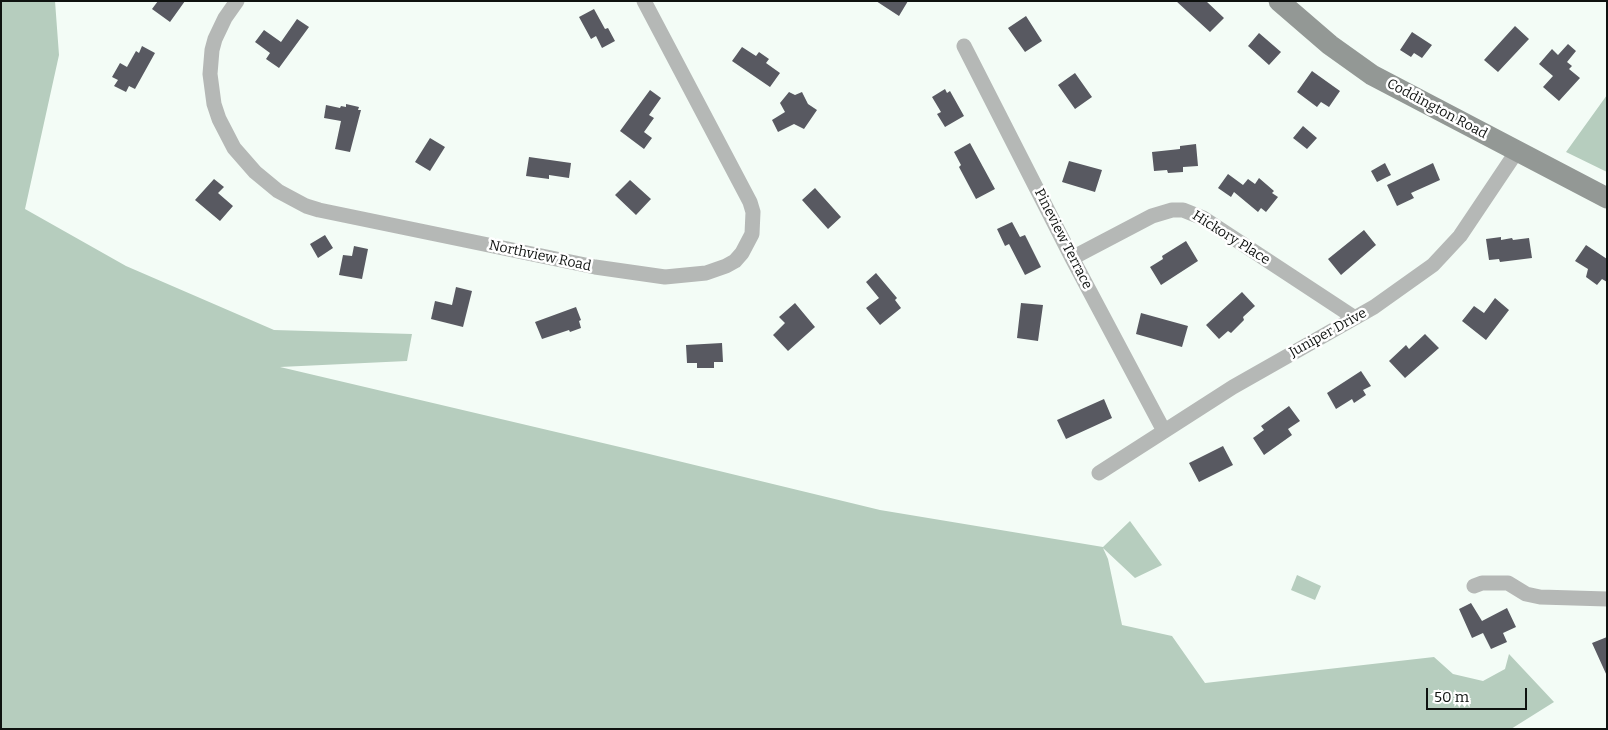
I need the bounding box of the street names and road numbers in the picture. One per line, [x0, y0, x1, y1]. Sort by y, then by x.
street label: Coddington Road [1384, 75, 1490, 143]
street label: Pineview Terrace [1030, 186, 1096, 292]
street label: Hickory Place [1189, 207, 1273, 269]
street label: Northview Road [487, 237, 593, 275]
street label: Juniper Drive [1286, 305, 1370, 361]

